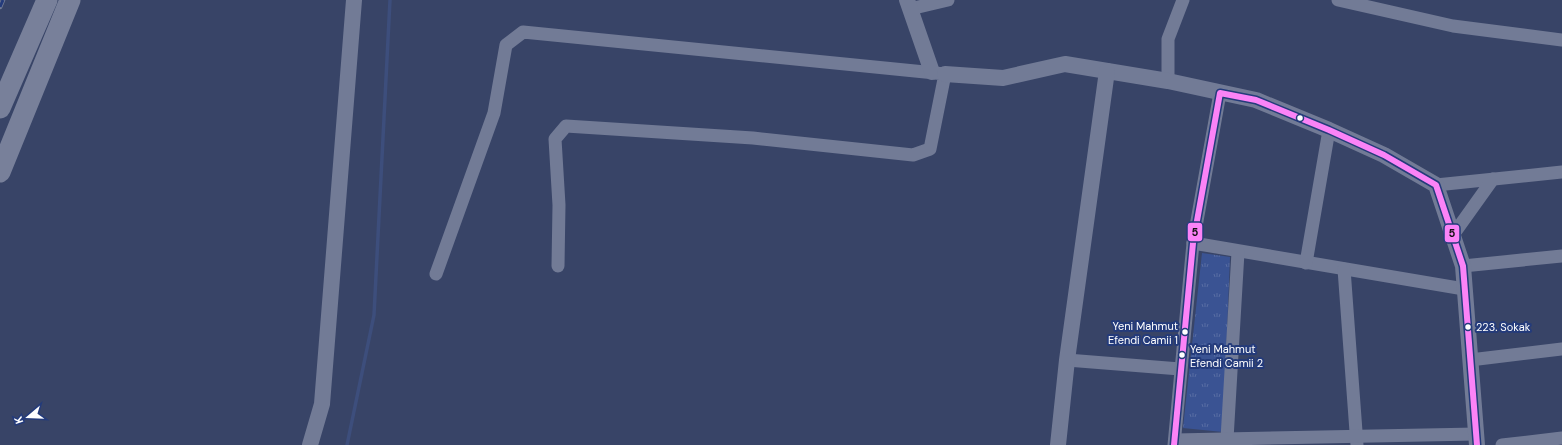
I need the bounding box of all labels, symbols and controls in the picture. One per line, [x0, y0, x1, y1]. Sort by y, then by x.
unlabelled marker [1295, 113, 1305, 123]
line badge: 5 [1187, 222, 1203, 242]
line badge: 5 [1444, 224, 1460, 243]
text: 5 [1192, 225, 1199, 239]
text: 5 [1449, 226, 1456, 240]
place label: Yeni Mahmut Efendi Camii 1 [1108, 319, 1178, 347]
place label: 223. Sokak [1476, 320, 1531, 334]
marker: 223. Sokak [1463, 322, 1473, 332]
marker: Yeni Mahmut Efendi Camii 1 [1180, 327, 1190, 337]
place label: Yeni Mahmut Efendi Camii 2 [1190, 342, 1263, 370]
marker: Yeni Mahmut Efendi Camii 2 [1177, 350, 1187, 360]
north arrow [8, 397, 48, 437]
text: K [11, 415, 26, 426]

